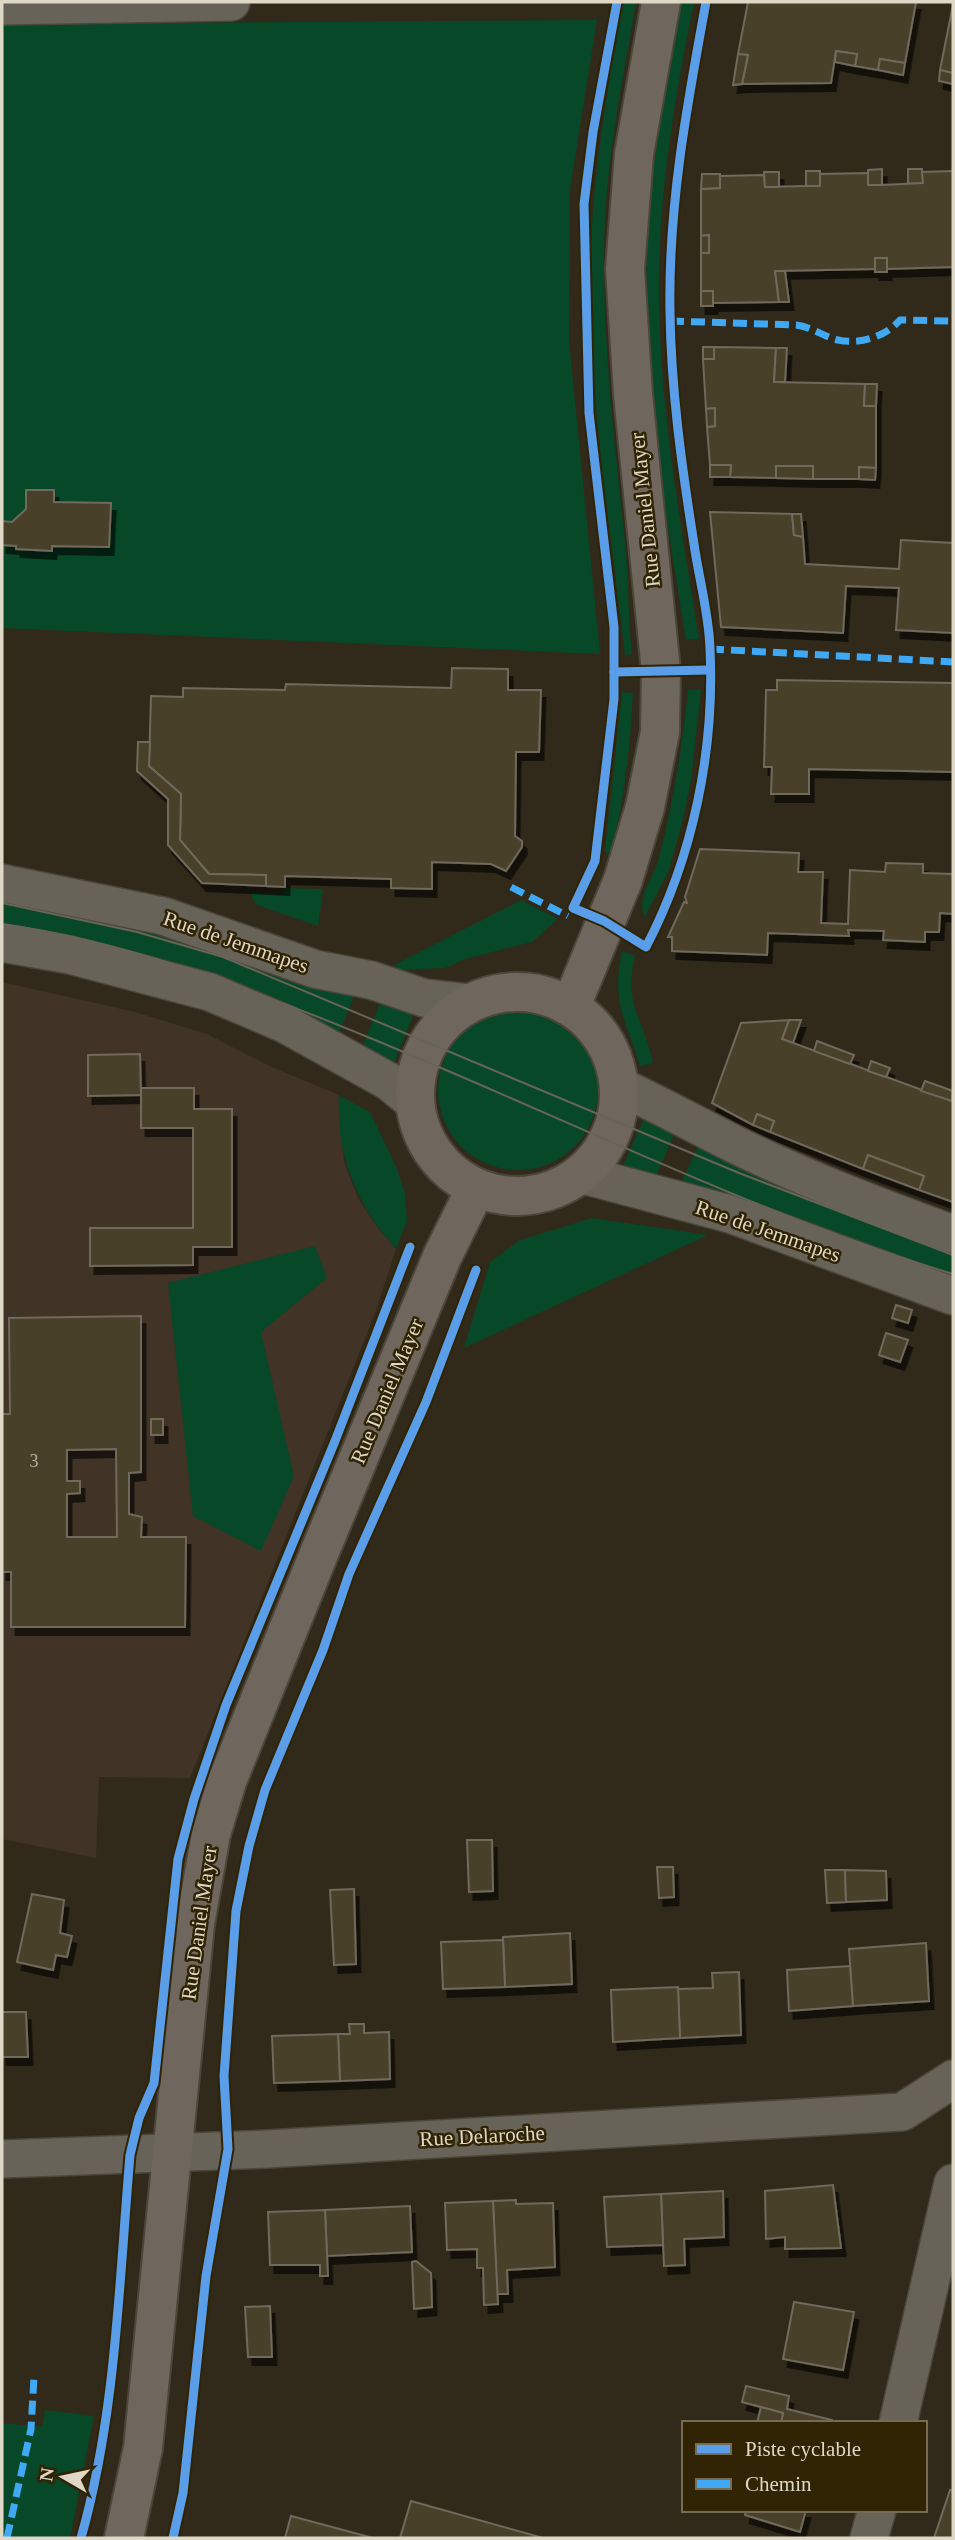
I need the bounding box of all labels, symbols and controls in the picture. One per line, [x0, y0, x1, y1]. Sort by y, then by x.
street label: Rue Daniel Mayer [625, 432, 665, 588]
street label: Rue de Jemmapes [160, 906, 312, 978]
street label: Rue de Jemmapes [692, 1195, 844, 1267]
street label: Rue Daniel Mayer [346, 1315, 428, 1467]
house number: 3 [30, 1451, 39, 1471]
street label: Rue Daniel Mayer [176, 1845, 222, 2001]
street label: Rue Delaroche [419, 2121, 545, 2151]
legend [682, 2421, 927, 2512]
text: Piste cyclable [745, 2437, 861, 2461]
north arrow [28, 2442, 98, 2512]
text: N [35, 2466, 58, 2483]
text: Chemin [745, 2472, 812, 2496]

